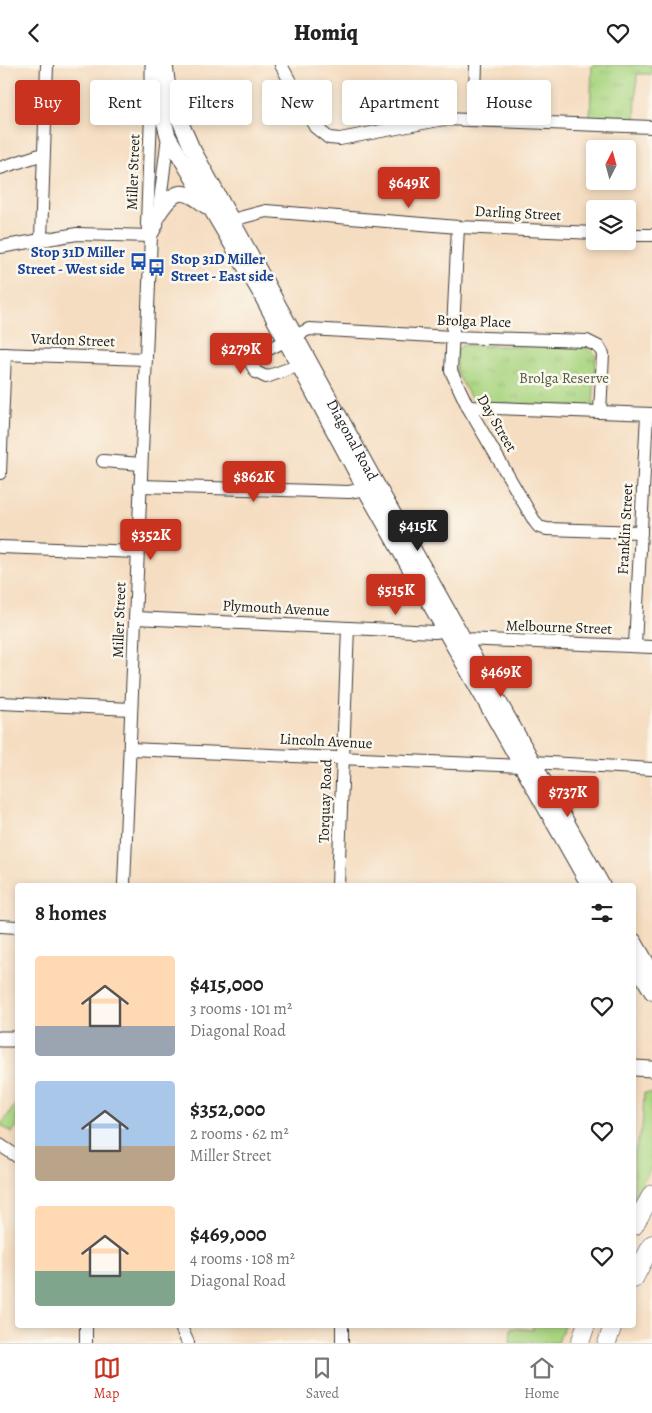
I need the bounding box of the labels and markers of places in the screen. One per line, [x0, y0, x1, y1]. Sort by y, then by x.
pin: $649K [374, 167, 444, 209]
place label: Stop 31D Miller Street - West side [18, 242, 125, 279]
place label: Stop 31D Miller Street - East side [171, 249, 274, 286]
bus stop icon: Stop 31D Miller Street - West side [129, 251, 149, 271]
bus stop icon: Stop 31D Miller Street - East side [147, 258, 167, 278]
pin: $279K [206, 333, 276, 375]
pin: $862K [219, 461, 289, 503]
pin: $415K [383, 509, 453, 552]
pin: $352K [116, 519, 186, 561]
pin: $515K [361, 573, 431, 616]
pin: $469K [466, 655, 536, 698]
pin: $737K [533, 775, 603, 818]

